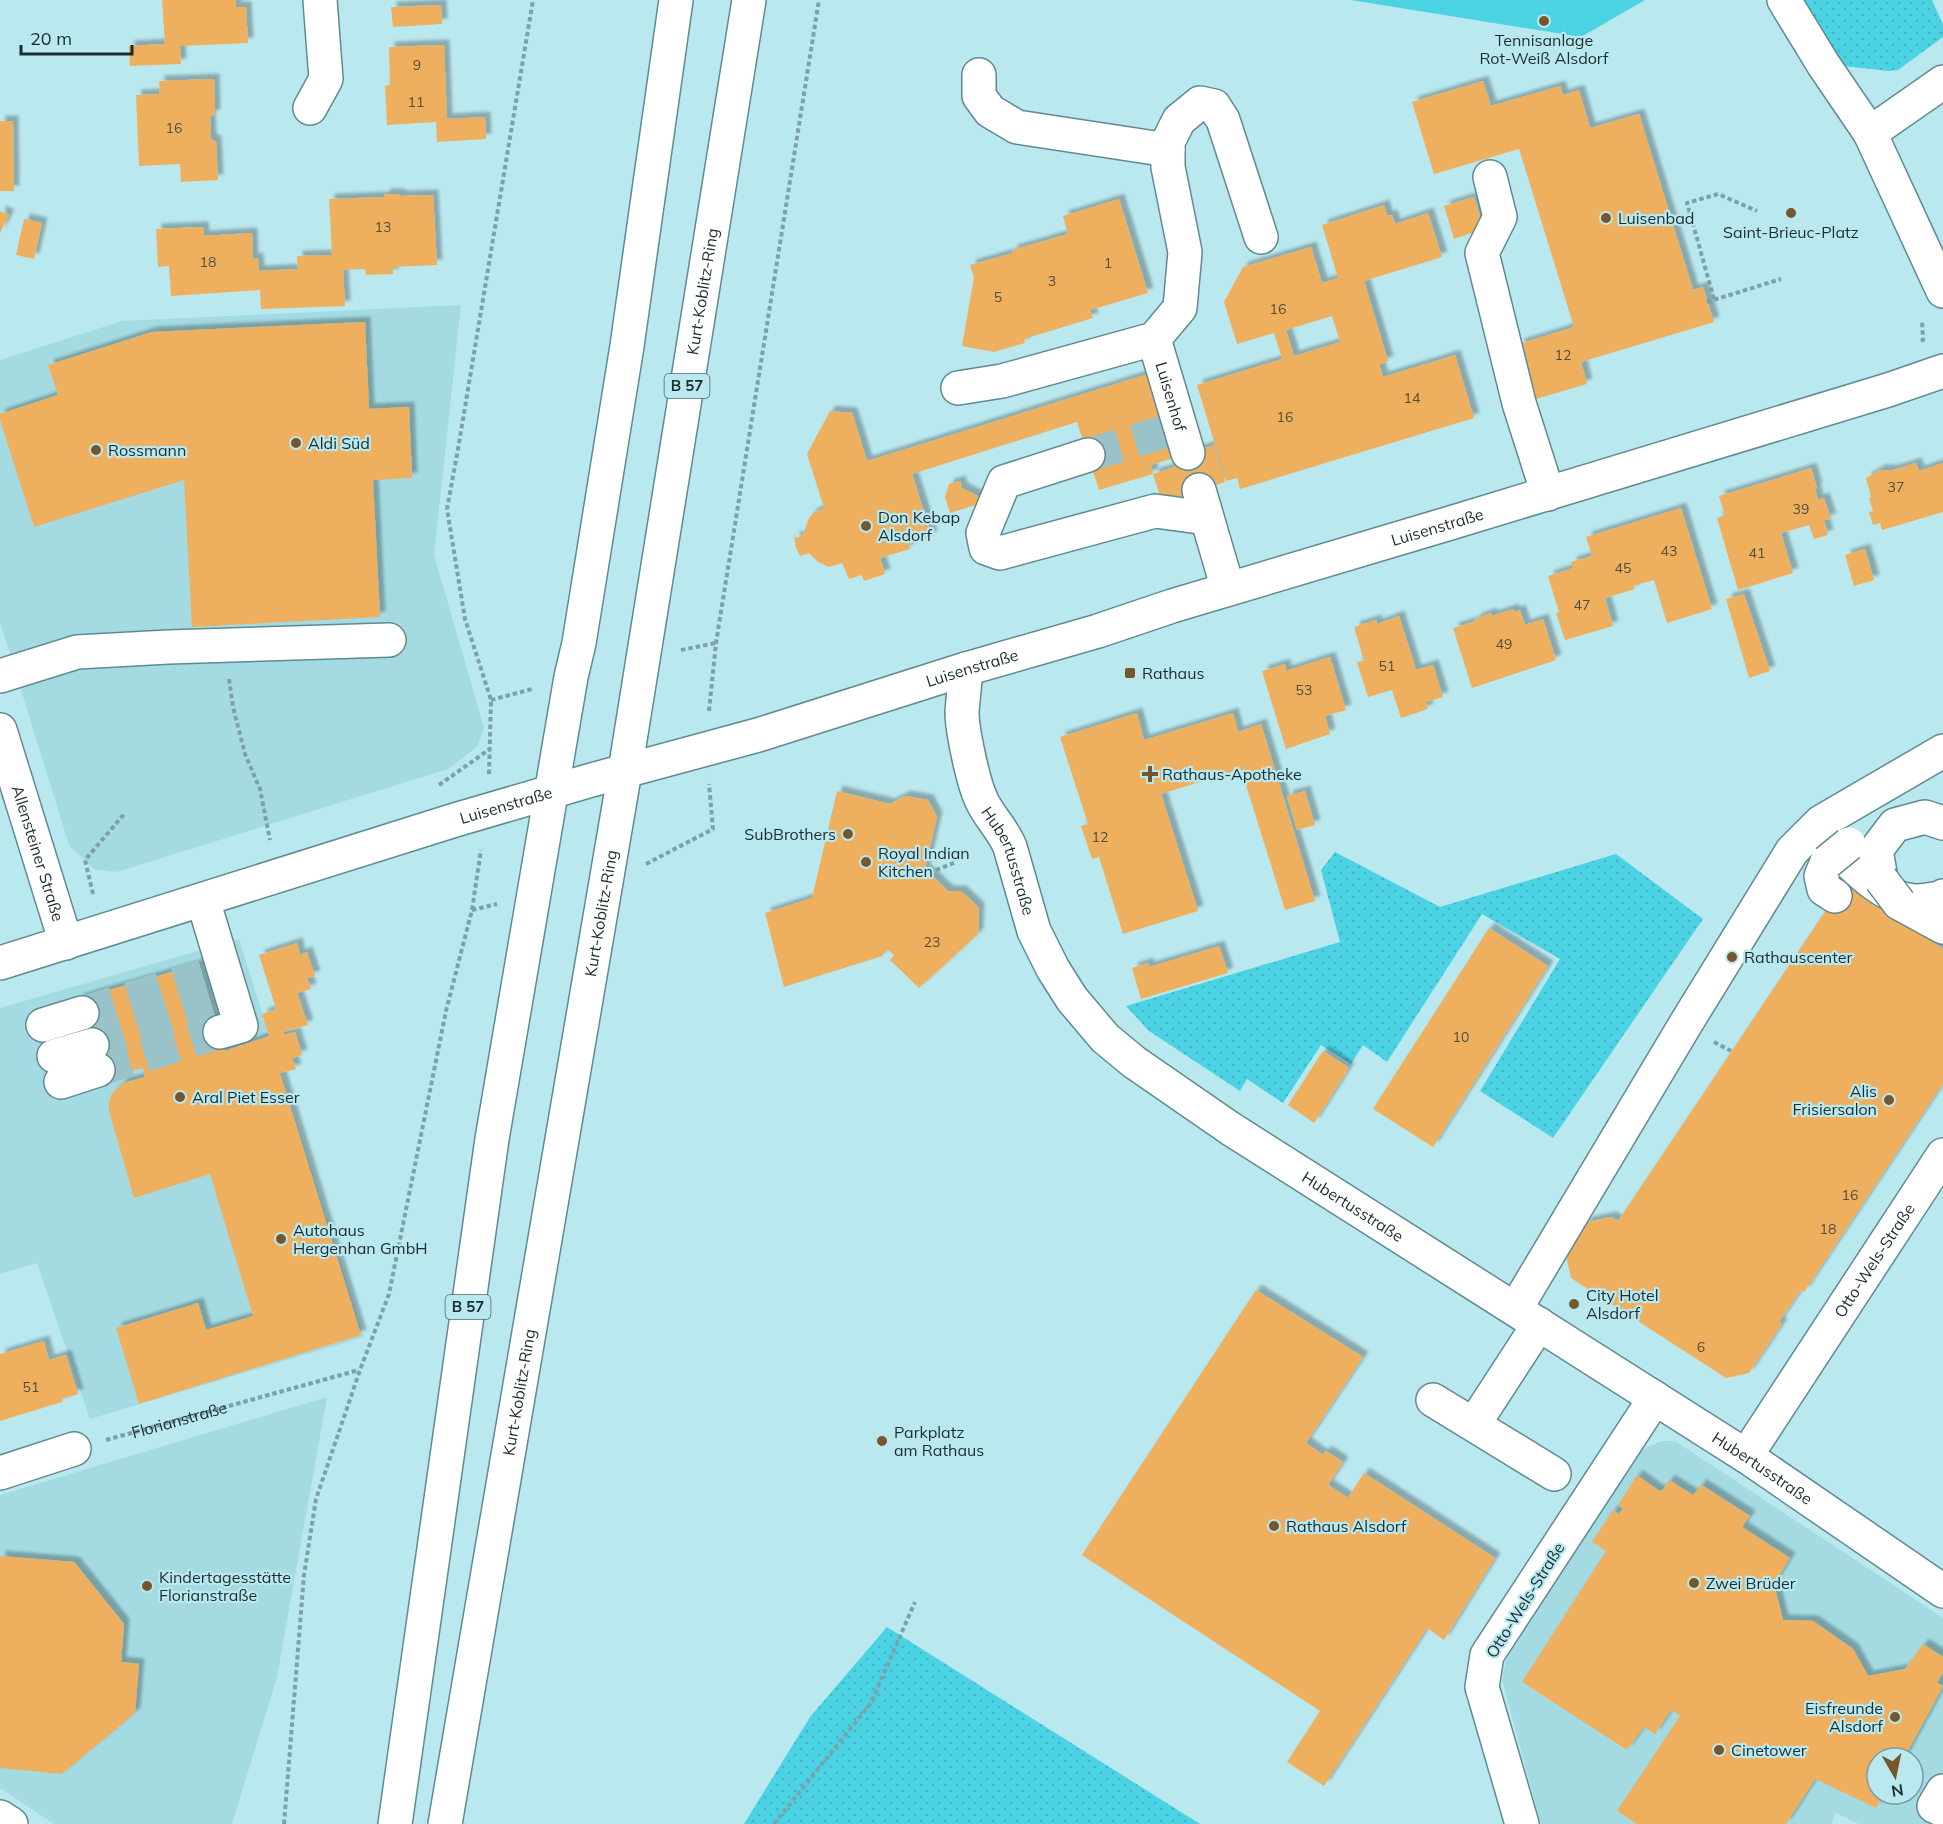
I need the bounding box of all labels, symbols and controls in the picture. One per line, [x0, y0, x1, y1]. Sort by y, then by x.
marker: Tennisanlage Rot-Weiß Alsdorf [1537, 14, 1551, 28]
scale bar [21, 18, 132, 56]
text: 20 m [30, 27, 72, 50]
place label: Tennisanlage Rot-Weiß Alsdorf [1479, 30, 1609, 68]
house number: 9 [413, 56, 421, 74]
house number: 11 [408, 93, 424, 111]
house number: 16 [166, 119, 182, 137]
marker: Saint-Brieuc-Platz [1784, 206, 1798, 220]
place label: Luisenbad [1618, 208, 1694, 228]
marker: Luisenbad [1599, 211, 1613, 225]
house number: 13 [375, 218, 391, 236]
place label: Saint-Brieuc-Platz [1723, 222, 1859, 242]
street label: Kurt-Koblitz-Ring [682, 227, 722, 356]
house number: 18 [200, 253, 216, 271]
house number: 1 [1104, 254, 1112, 272]
house number: 3 [1048, 272, 1056, 290]
house number: 5 [994, 288, 1002, 306]
house number: 16 [1270, 300, 1286, 318]
house number: 12 [1555, 346, 1571, 364]
street label: Luisenhof [1151, 359, 1191, 434]
road number: B 57 [664, 374, 710, 398]
house number: 14 [1404, 389, 1421, 407]
house number: 16 [1277, 408, 1293, 426]
place label: Aldi Süd [308, 433, 370, 453]
marker: Aldi Süd [289, 436, 303, 450]
place label: Rossmann [108, 440, 186, 460]
marker: Rossmann [89, 443, 103, 457]
house number: 37 [1888, 478, 1904, 496]
house number: 39 [1793, 500, 1809, 518]
street label: Luisenstraße [1389, 504, 1486, 550]
place label: Don Kebap Alsdorf [878, 507, 960, 545]
marker: Don Kebap Alsdorf [859, 519, 873, 533]
house number: 43 [1661, 542, 1677, 560]
house number: 41 [1749, 544, 1765, 562]
house number: 45 [1615, 559, 1631, 577]
house number: 47 [1574, 596, 1590, 614]
house number: 49 [1496, 635, 1512, 653]
street label: Luisenstraße [923, 645, 1020, 691]
house number: 51 [1379, 657, 1395, 675]
place label: Rathaus [1142, 663, 1204, 683]
marker: Rathaus [1123, 666, 1137, 680]
house number: 53 [1296, 681, 1312, 699]
place label: Rathaus-Apotheke [1162, 764, 1302, 784]
marker: Rathaus-Apotheke [1143, 767, 1157, 781]
street label: Luisenstraße [457, 782, 554, 828]
street label: Allensteiner Straße [8, 783, 69, 924]
street label: Hubertusstraße [977, 803, 1039, 918]
place label: SubBrothers [744, 824, 836, 844]
marker: SubBrothers [841, 827, 855, 841]
house number: 12 [1092, 828, 1108, 846]
place label: Royal Indian Kitchen [878, 843, 970, 881]
street label: Kurt-Koblitz-Ring [580, 848, 621, 978]
marker: Royal Indian Kitchen [859, 855, 873, 869]
house number: 23 [924, 933, 940, 951]
place label: Rathauscenter [1744, 947, 1852, 967]
marker: Rathauscenter [1725, 950, 1739, 964]
house number: 10 [1453, 1028, 1469, 1046]
place label: Alis Frisiersalon [1793, 1081, 1877, 1119]
place label: Aral Piet Esser [192, 1087, 300, 1107]
marker: Aral Piet Esser [173, 1090, 187, 1104]
marker: Alis Frisiersalon [1882, 1093, 1896, 1107]
street label: Hubertusstraße [1298, 1167, 1407, 1246]
house number: 16 [1842, 1186, 1858, 1204]
street label: Otto-Wels-Straße [1830, 1199, 1919, 1321]
place label: Autohaus Hergenhan GmbH [293, 1220, 428, 1258]
house number: 18 [1820, 1220, 1836, 1238]
marker: Autohaus Hergenhan GmbH [274, 1232, 288, 1246]
place label: City Hotel Alsdorf [1586, 1285, 1658, 1323]
road number: B 57 [446, 1295, 490, 1319]
marker: City Hotel Alsdorf [1567, 1297, 1581, 1311]
street label: Kurt-Koblitz-Ring [498, 1327, 539, 1457]
house number: 6 [1697, 1338, 1705, 1356]
house number: 51 [23, 1378, 39, 1396]
street label: Florianstraße [129, 1397, 229, 1442]
place label: Parkplatz am Rathaus [894, 1422, 984, 1460]
street label: Hubertusstraße [1709, 1427, 1816, 1509]
marker: Parkplatz am Rathaus [875, 1434, 889, 1448]
place label: Rathaus Alsdorf [1286, 1516, 1407, 1536]
marker: Rathaus Alsdorf [1267, 1519, 1281, 1533]
street label: Otto-Wels-Straße [1481, 1539, 1569, 1661]
place label: Kindertagesstätte Florianstraße [159, 1567, 291, 1605]
place label: Zwei Brüder [1706, 1573, 1796, 1593]
marker: Zwei Brüder [1687, 1576, 1701, 1590]
marker: Kindertagesstätte Florianstraße [140, 1579, 154, 1593]
place label: Eisfreunde Alsdorf [1805, 1698, 1884, 1736]
marker: Eisfreunde Alsdorf [1888, 1710, 1902, 1724]
place label: Cinetower [1731, 1740, 1807, 1760]
marker: Cinetower [1712, 1743, 1726, 1757]
north arrow [1865, 1746, 1925, 1806]
text: N [1890, 1780, 1905, 1802]

